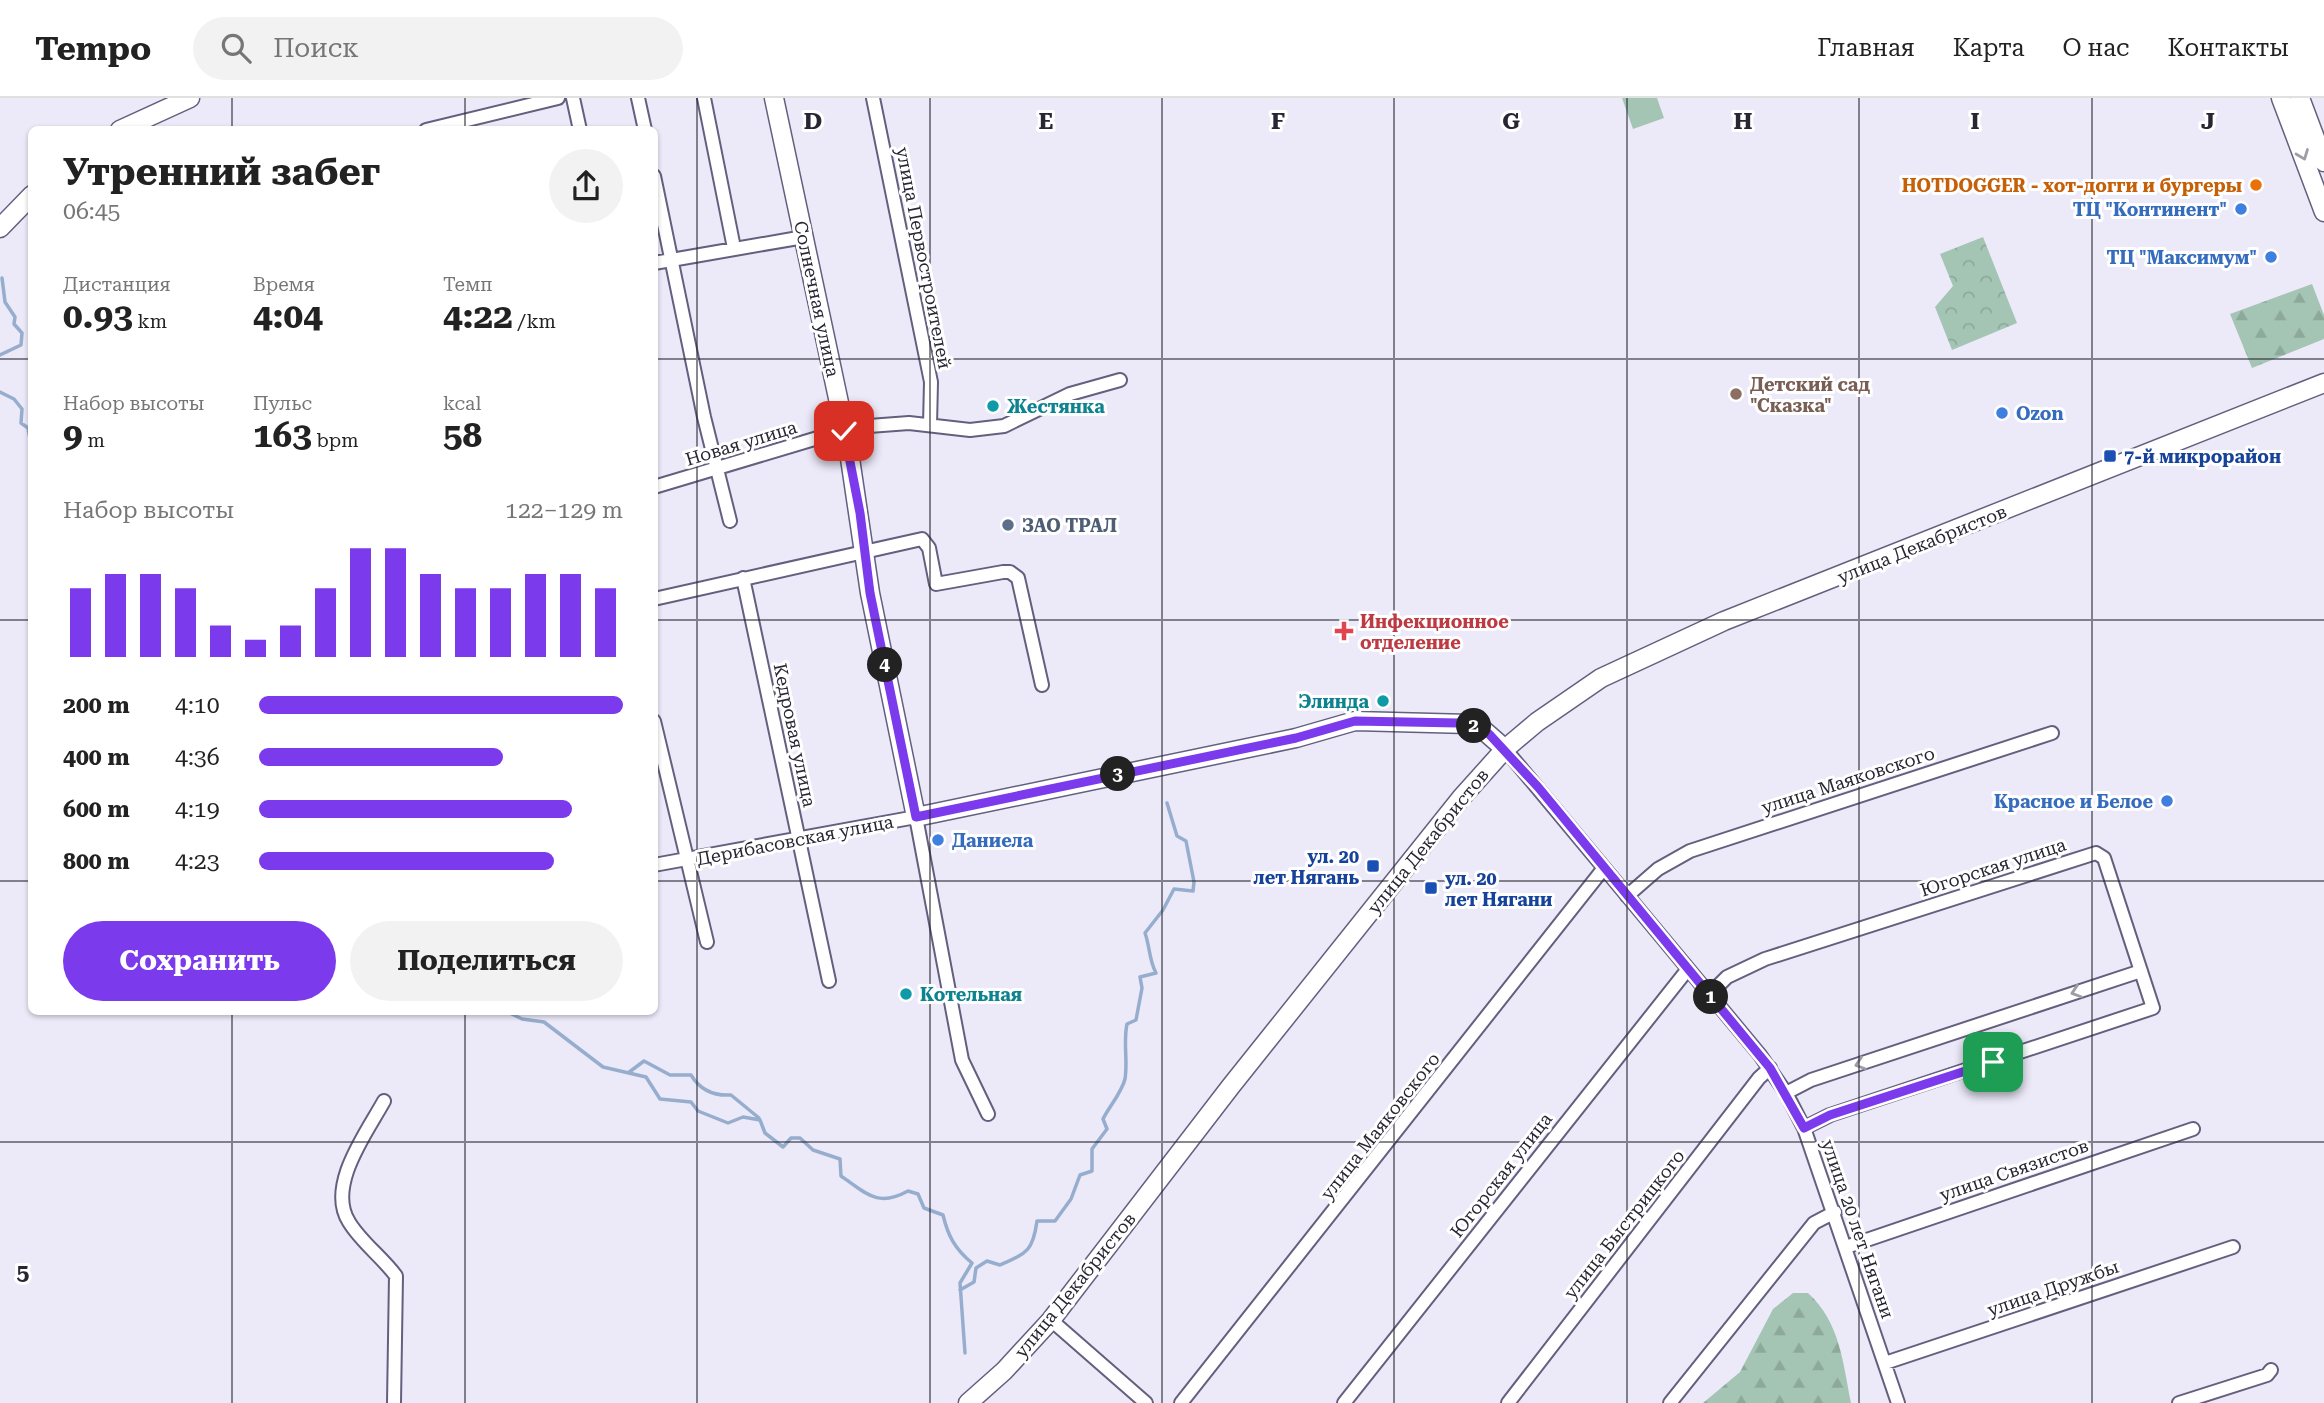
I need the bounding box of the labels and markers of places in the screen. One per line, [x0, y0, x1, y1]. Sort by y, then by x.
place label: HOTDOGGER - хот-догги и бургеры [1902, 175, 2242, 196]
marker: HOTDOGGER - хот-догги и бургеры [2248, 177, 2264, 193]
place label: ТЦ "Континент" [2073, 199, 2227, 220]
marker: ТЦ "Континент" [2233, 201, 2249, 217]
place label: ТЦ "Максимум" [2107, 247, 2257, 268]
marker: ТЦ "Максимум" [2263, 249, 2279, 265]
place label: Детский сад "Сказка" [1750, 374, 1870, 416]
marker: Детский сад "Сказка" [1728, 386, 1744, 402]
place label: Жестянка [1007, 396, 1105, 417]
marker: Жестянка [985, 398, 1001, 414]
pin [814, 401, 874, 461]
place label: Ozon [2016, 403, 2064, 424]
marker: Ozon [1994, 405, 2010, 421]
place label: 7-й микрорайон [2124, 446, 2281, 467]
marker: 7-й микрорайон [2102, 448, 2118, 464]
place label: ЗАО ТРАЛ [1022, 515, 1117, 536]
marker: ЗАО ТРАЛ [1000, 517, 1016, 533]
place label: Инфекционное отделение [1360, 611, 1509, 653]
marker: Инфекционное отделение [1334, 621, 1354, 641]
pin: 4 [868, 648, 903, 682]
place label: Элинда [1299, 691, 1369, 712]
marker: Элинда [1375, 693, 1391, 709]
pin: 2 [1456, 708, 1492, 744]
pin: 3 [1100, 756, 1136, 792]
place label: Красное и Белое [1994, 791, 2153, 812]
marker: Красное и Белое [2159, 793, 2175, 809]
place label: Даниела [952, 830, 1034, 851]
marker: Даниела [930, 832, 946, 848]
place label: ул. 20 лет Нягань [1254, 846, 1359, 888]
marker: ул. 20 лет Нягань [1365, 858, 1381, 874]
place label: ул. 20 лет Нягани [1445, 868, 1552, 910]
marker: ул. 20 лет Нягани [1423, 880, 1439, 896]
pin: 1 [1694, 979, 1728, 1014]
place label: Котельная [920, 984, 1022, 1005]
marker: Котельная [898, 986, 914, 1002]
pin [1963, 1032, 2023, 1092]

